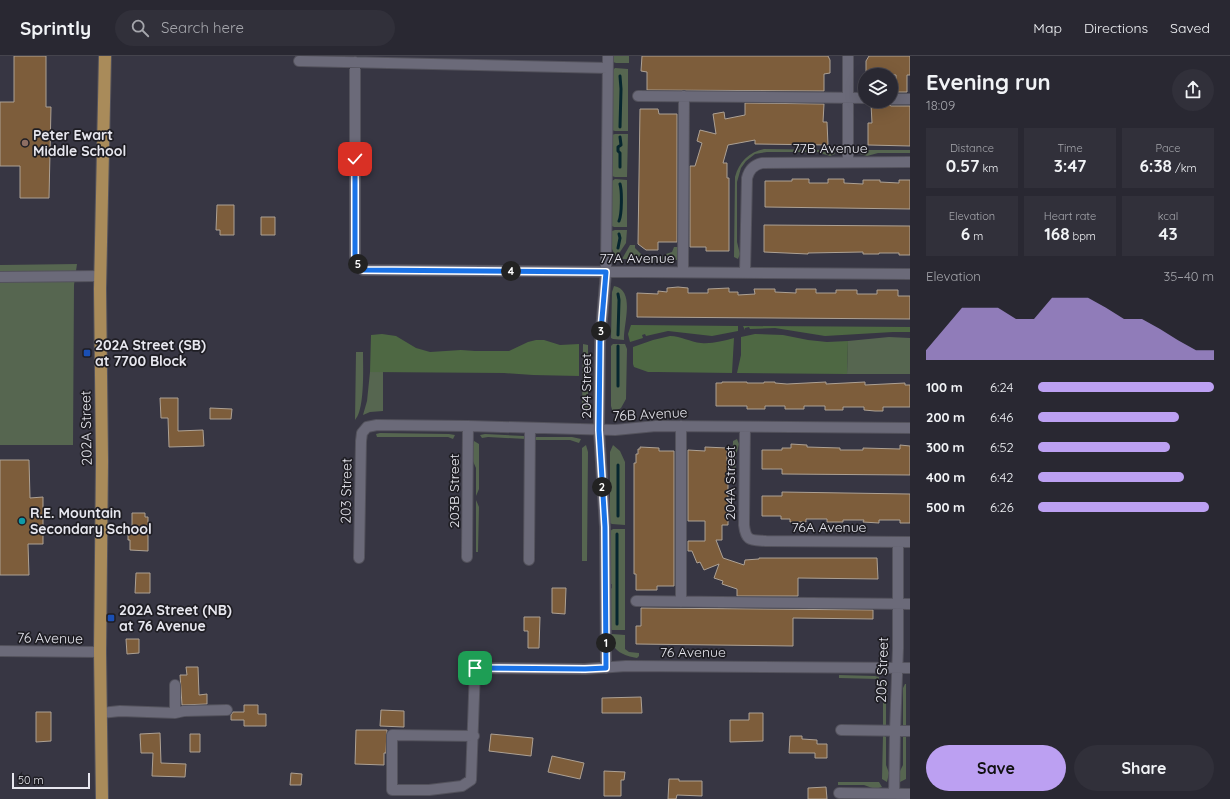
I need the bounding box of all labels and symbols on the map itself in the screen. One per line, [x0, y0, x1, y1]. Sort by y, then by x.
place label: Peter Ewart Middle School [33, 126, 126, 160]
marker: Peter Ewart Middle School [20, 138, 30, 148]
street label: 77B Avenue [792, 139, 868, 157]
pin [338, 142, 372, 176]
street label: 77A Avenue [599, 249, 675, 267]
pin: 5 [348, 254, 368, 274]
pin: 4 [501, 261, 521, 281]
pin: 3 [591, 321, 611, 341]
place label: 202A Street (SB) at 7700 Block [95, 336, 206, 370]
marker: 202A Street (SB) at 7700 Block [82, 348, 92, 358]
street label: 204 Street [577, 353, 595, 419]
street label: 202A Street [76, 390, 96, 466]
street label: 76B Avenue [612, 403, 688, 425]
street label: 204A Street [721, 445, 739, 520]
street label: 203B Street [445, 453, 463, 528]
street label: 203 Street [336, 458, 356, 524]
pin: 2 [592, 477, 612, 497]
place label: R.E. Mountain Secondary School [30, 504, 152, 538]
marker: R.E. Mountain Secondary School [17, 516, 27, 526]
street label: 76A Avenue [791, 518, 867, 536]
place label: 202A Street (NB) at 76 Avenue [119, 601, 232, 635]
marker: 202A Street (NB) at 76 Avenue [106, 613, 116, 623]
street label: 76 Avenue [17, 628, 83, 648]
pin: 1 [596, 633, 616, 653]
street label: 205 Street [872, 637, 892, 703]
street label: 76 Avenue [660, 643, 726, 661]
pin [458, 651, 492, 685]
scale bar [12, 771, 90, 790]

